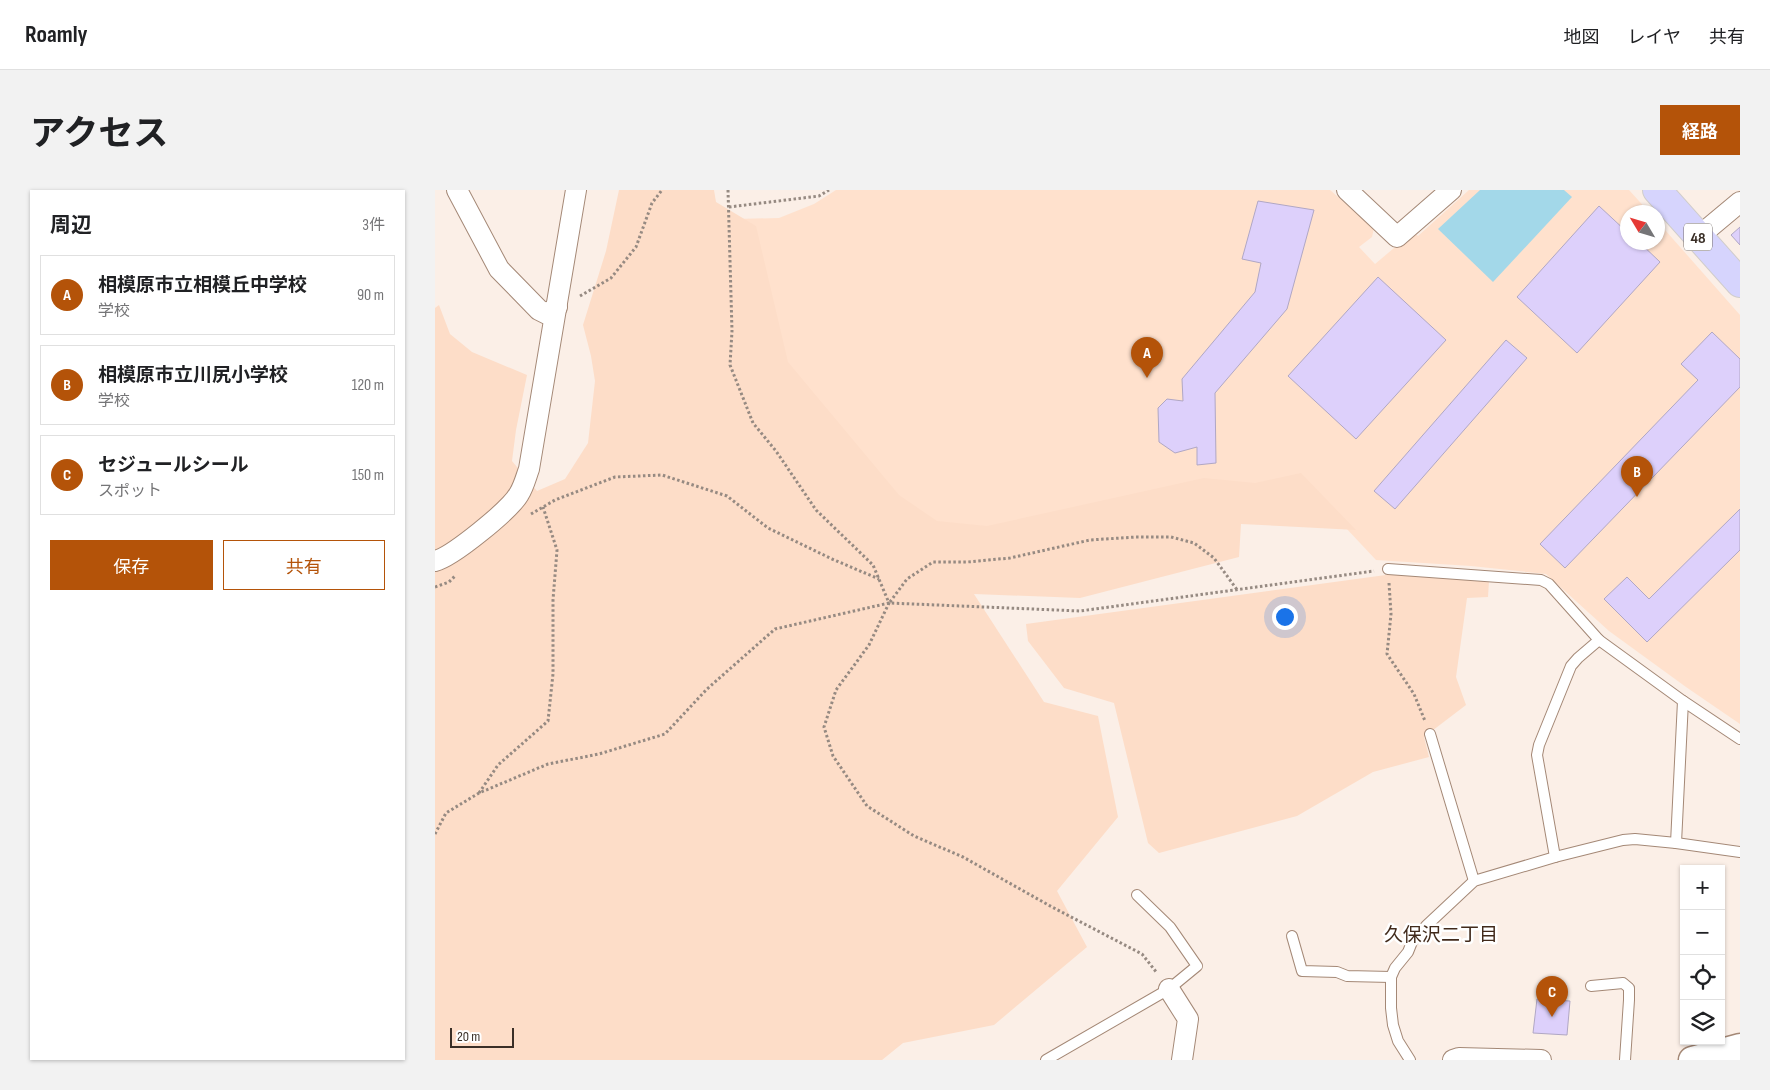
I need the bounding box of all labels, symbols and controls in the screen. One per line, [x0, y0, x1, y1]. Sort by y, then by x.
text: Roamly [25, 20, 88, 49]
text: 地図 [1564, 27, 1600, 48]
text: レイヤ [1628, 27, 1681, 48]
text: 共有 [1709, 27, 1745, 48]
button: 経路 [1660, 105, 1740, 155]
text: アクセス [30, 113, 168, 156]
north arrow [1620, 205, 1665, 250]
text: 周辺 [50, 213, 92, 238]
text: 3件 [362, 216, 385, 235]
road number: 48 [1684, 224, 1712, 251]
text: 相模原市立相模丘中学校 [98, 274, 307, 297]
text: A [63, 286, 71, 305]
text: 90 m [357, 286, 384, 305]
text: 学校 [98, 302, 130, 321]
pin: A [1131, 337, 1163, 378]
text: 相模原市立川尻小学校 [98, 364, 288, 387]
text: B [63, 376, 71, 395]
text: 120 m [352, 376, 384, 395]
text: 学校 [98, 392, 130, 411]
text: セジュールシール [98, 454, 249, 477]
pin: B [1621, 456, 1653, 497]
text: C [63, 466, 71, 485]
text: 150 m [352, 466, 384, 485]
text: スポット [98, 482, 162, 501]
button: 保存 [50, 540, 213, 590]
button: 共有 [223, 540, 385, 590]
your location [1272, 604, 1298, 630]
map controls [1680, 865, 1725, 1045]
button: + [1680, 865, 1725, 910]
button: − [1680, 910, 1725, 955]
district label: 久保沢二丁目 [1384, 924, 1498, 947]
button: locate [1680, 955, 1725, 1000]
pin: C [1536, 976, 1568, 1017]
button: layers [1680, 1000, 1725, 1045]
scale bar [450, 1025, 514, 1048]
text: 20 m [457, 1028, 480, 1045]

